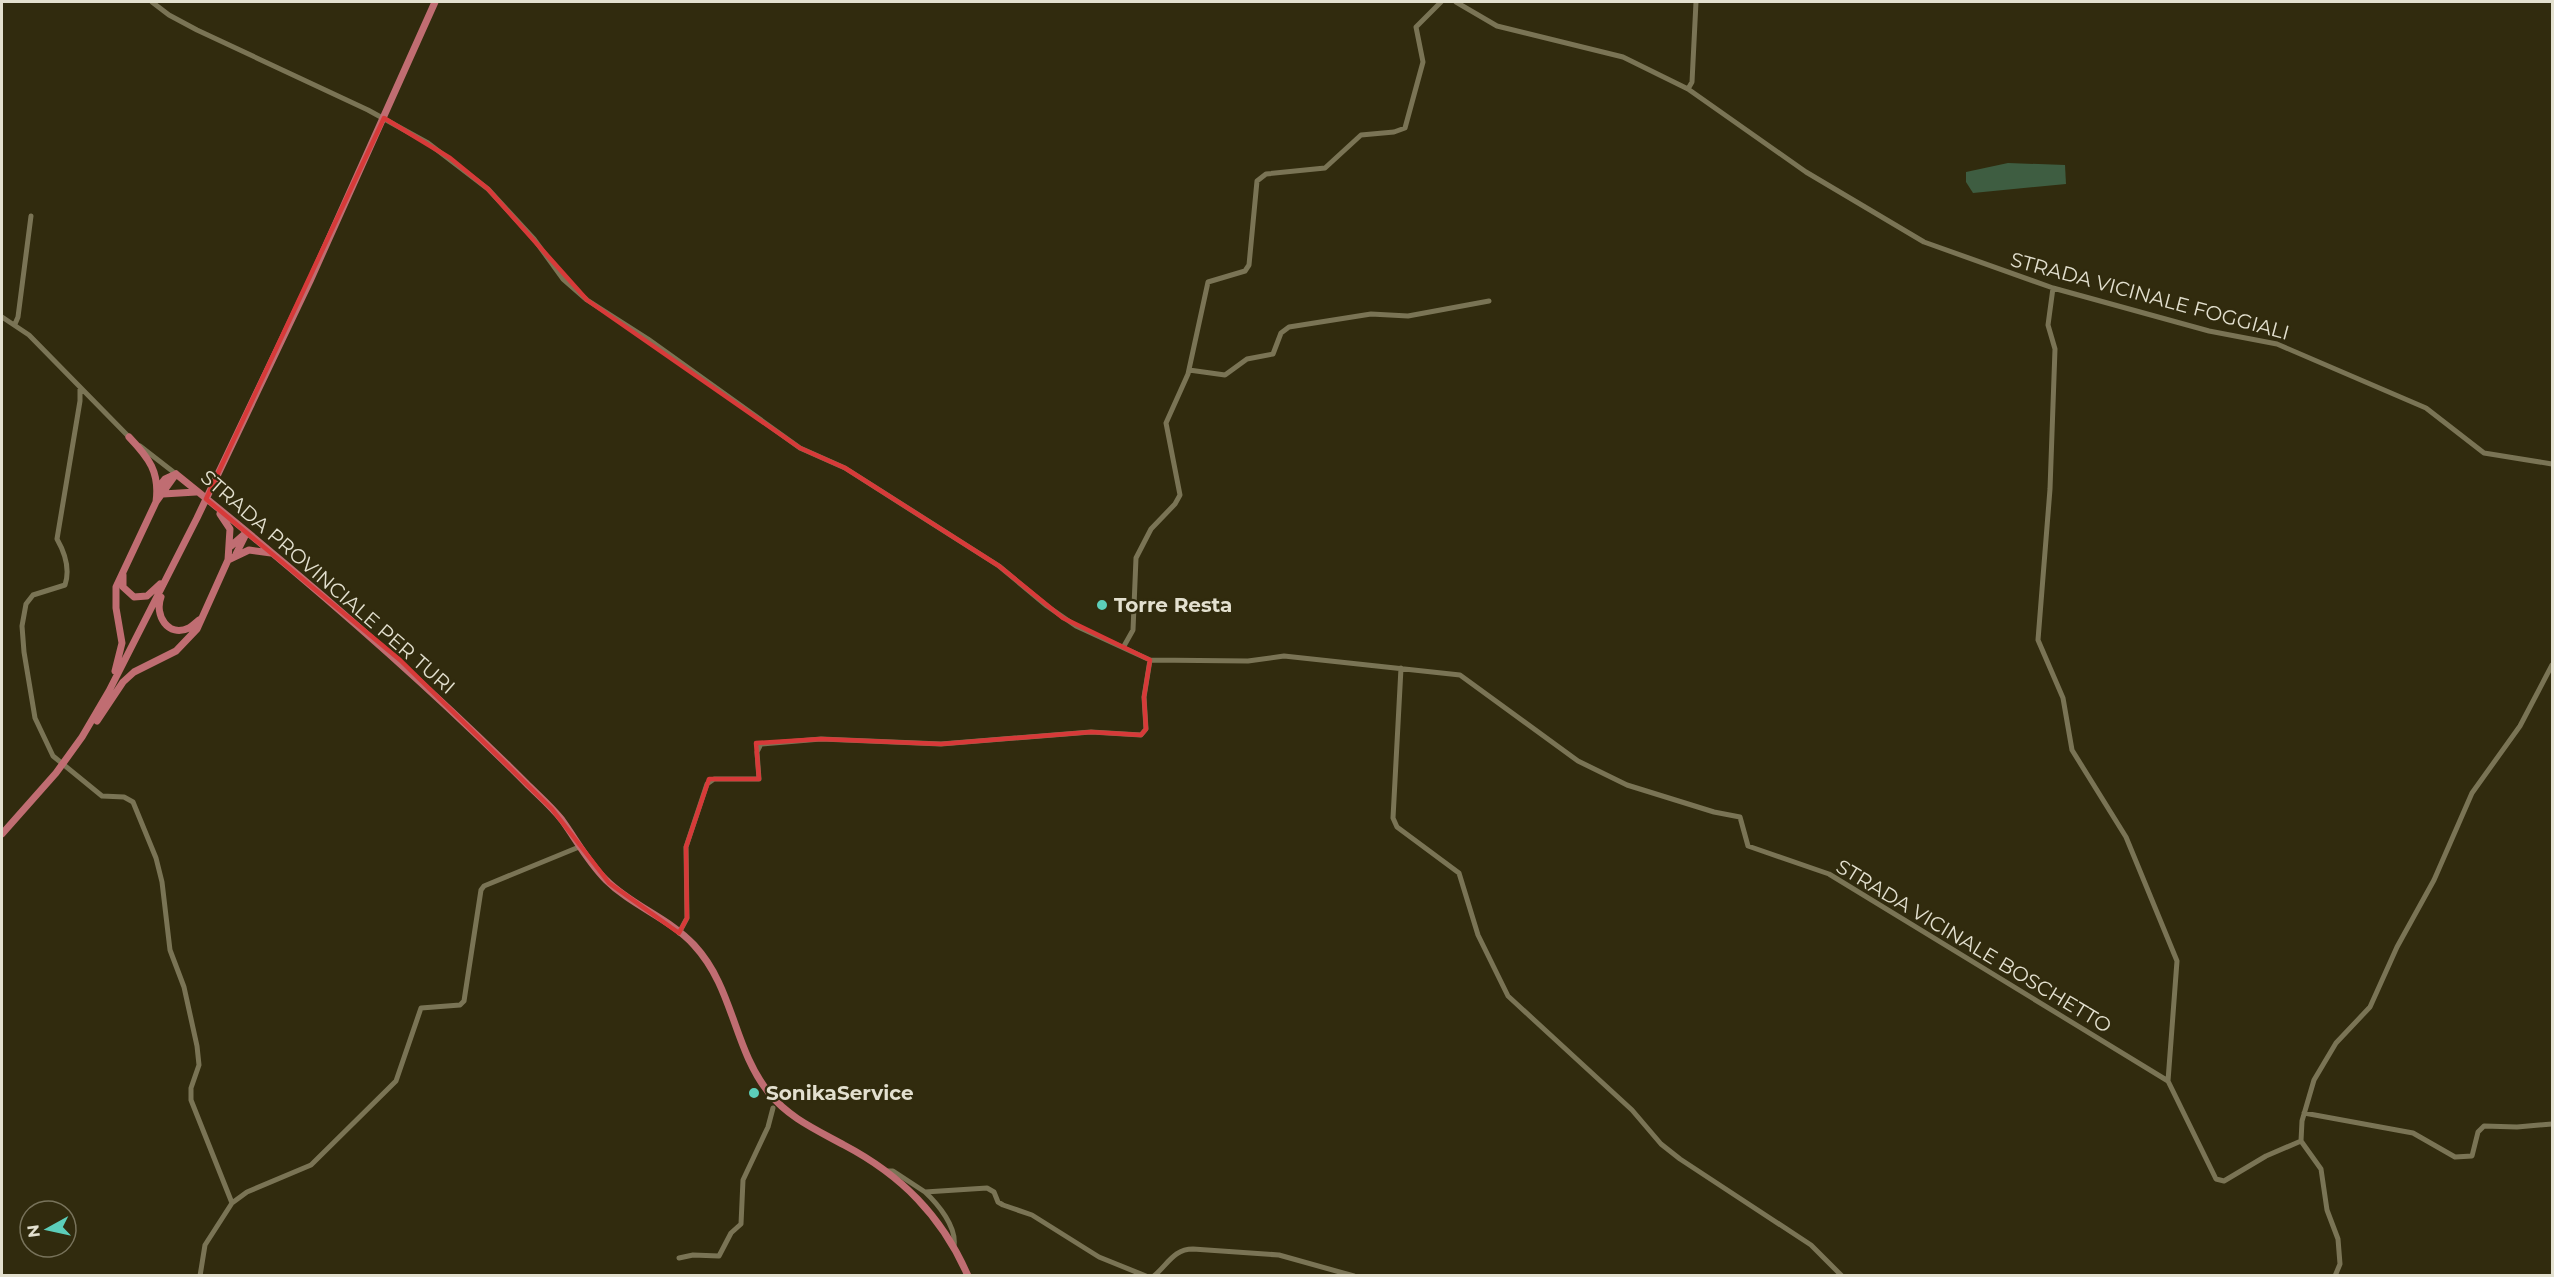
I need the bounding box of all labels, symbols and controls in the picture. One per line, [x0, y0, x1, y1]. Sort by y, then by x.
street label: STRADA VICINALE FOGGIALI [2008, 247, 2292, 345]
street label: STRADA PROVINCIALE PER TURI [196, 465, 460, 699]
place label: Torre Resta [1114, 593, 1232, 617]
marker: Torre Resta [1095, 598, 1109, 612]
street label: STRADA VICINALE BOSCHETTO [1832, 854, 2116, 1038]
place label: SonikaService [766, 1081, 914, 1105]
marker: SonikaService [747, 1086, 761, 1100]
north arrow [18, 1199, 78, 1259]
text: N [23, 1223, 44, 1239]

